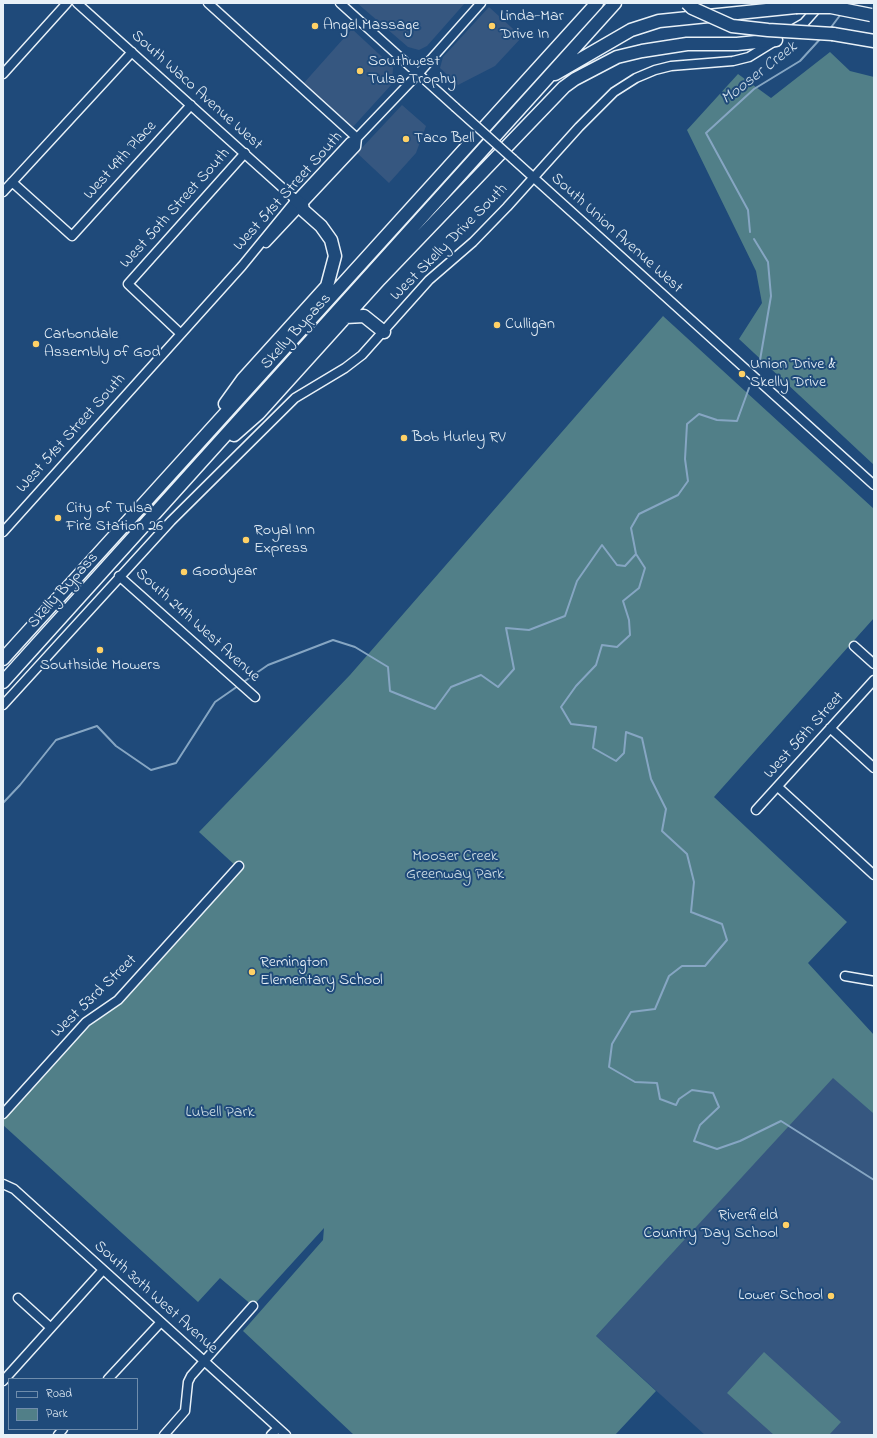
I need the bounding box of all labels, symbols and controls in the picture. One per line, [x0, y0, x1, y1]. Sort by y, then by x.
place label: Linda-Mar Drive In [500, 7, 564, 45]
place label: Angel Massage [323, 16, 419, 36]
marker: Angel Massage [310, 21, 320, 31]
marker: Linda-Mar Drive In [487, 21, 497, 31]
street label: South Waco Avenue West [126, 27, 266, 155]
water label: Mooser Creek [718, 38, 802, 110]
place label: Southwest Tulsa Trophy [368, 52, 456, 90]
marker: Southwest Tulsa Trophy [355, 66, 365, 76]
street label: West 49th Place [81, 118, 161, 204]
street label: West 51st Street South [230, 128, 348, 256]
place label: Taco Bell [414, 129, 475, 149]
marker: Taco Bell [401, 134, 411, 144]
street label: West 50th Street South [117, 145, 235, 273]
street label: South Union Avenue West [546, 170, 686, 298]
street label: West Skelly Drive South [387, 180, 513, 306]
street label: Skelly Bypass [258, 290, 336, 374]
place label: Culligan [505, 315, 555, 335]
marker: Culligan [492, 320, 502, 330]
place label: Carbondale Assembly of God [44, 325, 160, 363]
marker: Carbondale Assembly of God [31, 339, 41, 349]
place label: Union Drive & Skelly Drive [750, 355, 836, 393]
marker: Union Drive & Skelly Drive [737, 369, 747, 379]
street label: West 51st Street South [13, 370, 131, 498]
place label: Bob Hurley RV [412, 428, 506, 448]
marker: Bob Hurley RV [399, 433, 409, 443]
place label: City of Tulsa Fire Station 26 [66, 499, 163, 537]
marker: City of Tulsa Fire Station 26 [53, 513, 63, 523]
place label: Royal Inn Express [254, 521, 315, 559]
marker: Royal Inn Express [241, 535, 251, 545]
street label: Skelly Bypass [25, 549, 103, 633]
place label: Goodyear [192, 562, 257, 582]
street label: South 24th West Avenue [131, 565, 263, 687]
marker: Goodyear [179, 567, 189, 577]
marker: Southside Mowers [95, 645, 105, 655]
place label: Southside Mowers [40, 656, 160, 676]
street label: West 56th Street [761, 688, 849, 784]
park label: Mooser Creek Greenway Park [406, 847, 504, 885]
street label: West 53rd Street [48, 951, 142, 1043]
place label: Remington Elementary School [260, 953, 383, 991]
marker: Remington Elementary School [247, 967, 257, 977]
park label: Lubell Park [186, 1103, 254, 1123]
place label: Riverfield Country Day School [644, 1206, 778, 1244]
marker: Riverfield Country Day School [781, 1220, 791, 1230]
street label: South 30th West Avenue [89, 1237, 221, 1359]
place label: Lower School [738, 1286, 823, 1306]
marker: Lower School [826, 1291, 836, 1301]
legend [8, 1378, 138, 1430]
text: Road [46, 1385, 72, 1403]
text: Park [46, 1405, 68, 1423]

